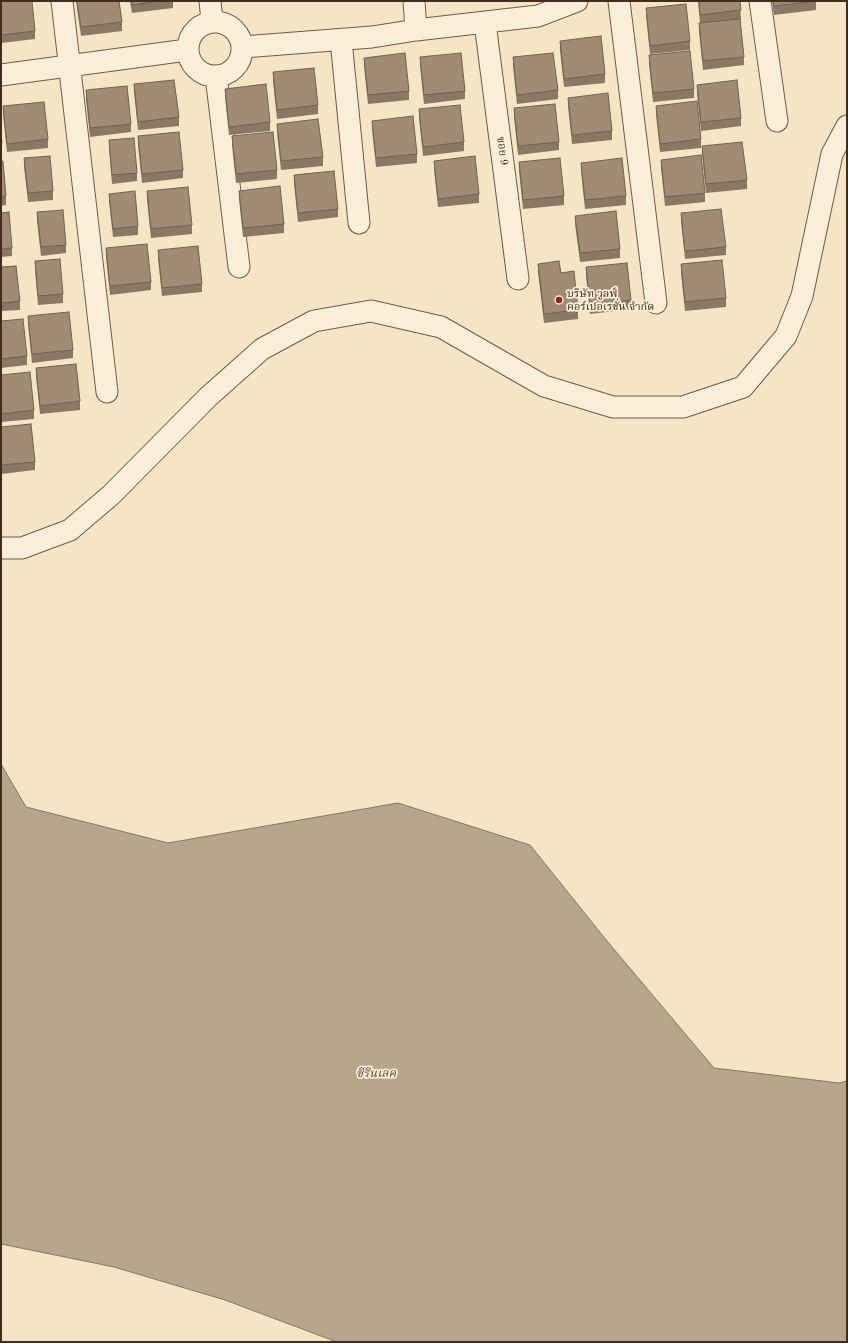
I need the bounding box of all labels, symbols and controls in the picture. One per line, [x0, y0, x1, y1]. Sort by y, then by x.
street label: ซอย 9 [494, 136, 510, 166]
place label: บริษัท วูลฟ์ คอร์เปอเรชั่น จำกัด [567, 287, 654, 313]
marker: บริษัท วูลฟ์ คอร์เปอเรชั่น จำกัด [554, 295, 564, 305]
water label: ซีรีนเลค [356, 1067, 396, 1081]

